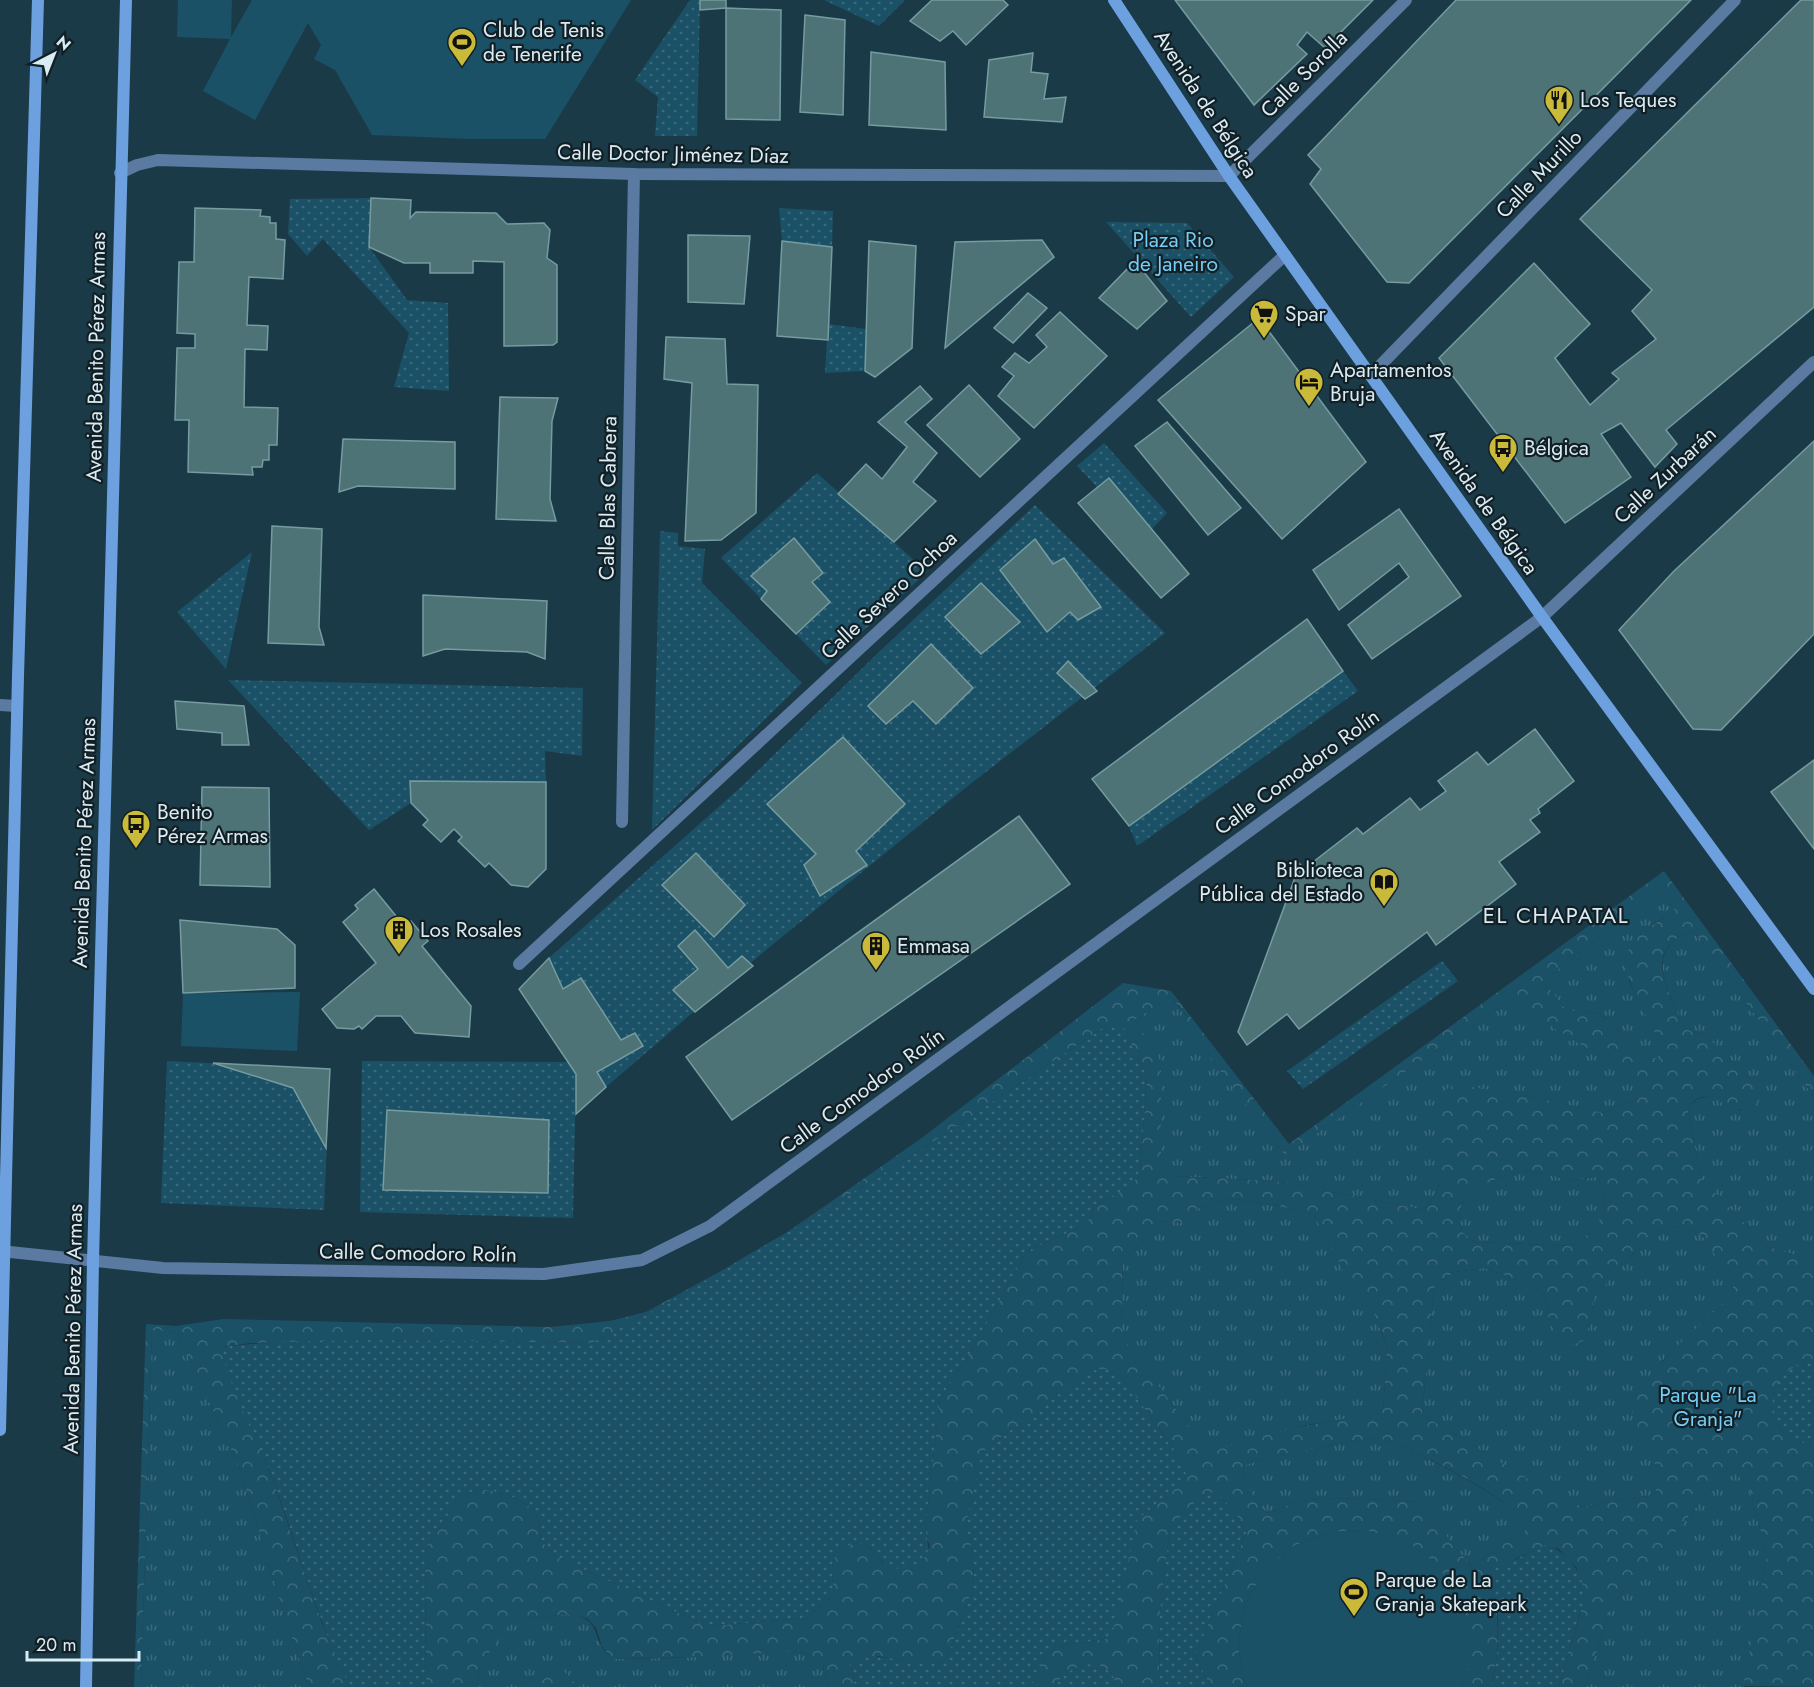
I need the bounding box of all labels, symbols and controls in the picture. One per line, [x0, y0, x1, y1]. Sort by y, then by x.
place label: Club de Tenis de Tenerife [483, 15, 604, 69]
north arrow [24, 24, 84, 84]
street label: Avenida de Bélgica [1147, 24, 1265, 184]
street label: Calle Sorolla [1254, 24, 1354, 124]
sports icon: Club de Tenis de Tenerife [446, 26, 478, 68]
text: N [51, 30, 76, 56]
restaurant icon: Los Teques [1543, 84, 1575, 126]
place label: Los Teques [1580, 85, 1676, 115]
street label: Calle Murillo [1489, 123, 1589, 225]
street label: Calle Doctor Jiménez Díaz [557, 137, 789, 171]
park label: Plaza Rio de Janeiro [1128, 225, 1218, 279]
street label: Avenida Benito Pérez Armas [79, 232, 113, 482]
supermarket icon: Spar [1248, 298, 1280, 340]
place label: Spar [1285, 299, 1327, 329]
place label: Apartamentos Bruja [1330, 355, 1451, 409]
hotel icon: Apartamentos Bruja [1293, 366, 1325, 408]
street label: Calle Blas Cabrera [592, 416, 624, 580]
street label: Calle Zurbarán [1607, 419, 1723, 531]
street label: Avenida de Bélgica [1423, 423, 1545, 581]
bus stop icon: Bélgica [1487, 432, 1519, 474]
place label: Bélgica [1524, 433, 1589, 463]
street label: Calle Severo Ochoa [814, 524, 964, 666]
street label: Calle Comodoro Rolín [1208, 702, 1386, 842]
street label: Avenida Benito Pérez Armas [65, 717, 103, 969]
place label: Benito Pérez Armas [157, 797, 268, 851]
bus stop icon: Benito Pérez Armas [120, 808, 152, 850]
place label: Biblioteca Pública del Estado [1199, 855, 1363, 909]
library icon: Biblioteca Pública del Estado [1368, 866, 1400, 908]
district label: EL CHAPATAL [1483, 899, 1629, 931]
building icon: Los Rosales [383, 914, 415, 956]
place label: Los Rosales [420, 915, 522, 945]
building icon: Emmasa [860, 930, 892, 972]
place label: Emmasa [897, 931, 970, 961]
street label: Calle Comodoro Rolín [773, 1021, 951, 1161]
street label: Avenida Benito Pérez Armas [56, 1204, 90, 1454]
street label: Calle Comodoro Rolín [319, 1236, 517, 1270]
park label: Parque "La Granja" [1659, 1380, 1757, 1434]
place label: Parque de La Granja Skatepark [1375, 1565, 1527, 1619]
sports icon: Parque de La Granja Skatepark [1338, 1576, 1370, 1618]
scale bar [27, 1624, 140, 1662]
text: 20 m [36, 1632, 76, 1658]

